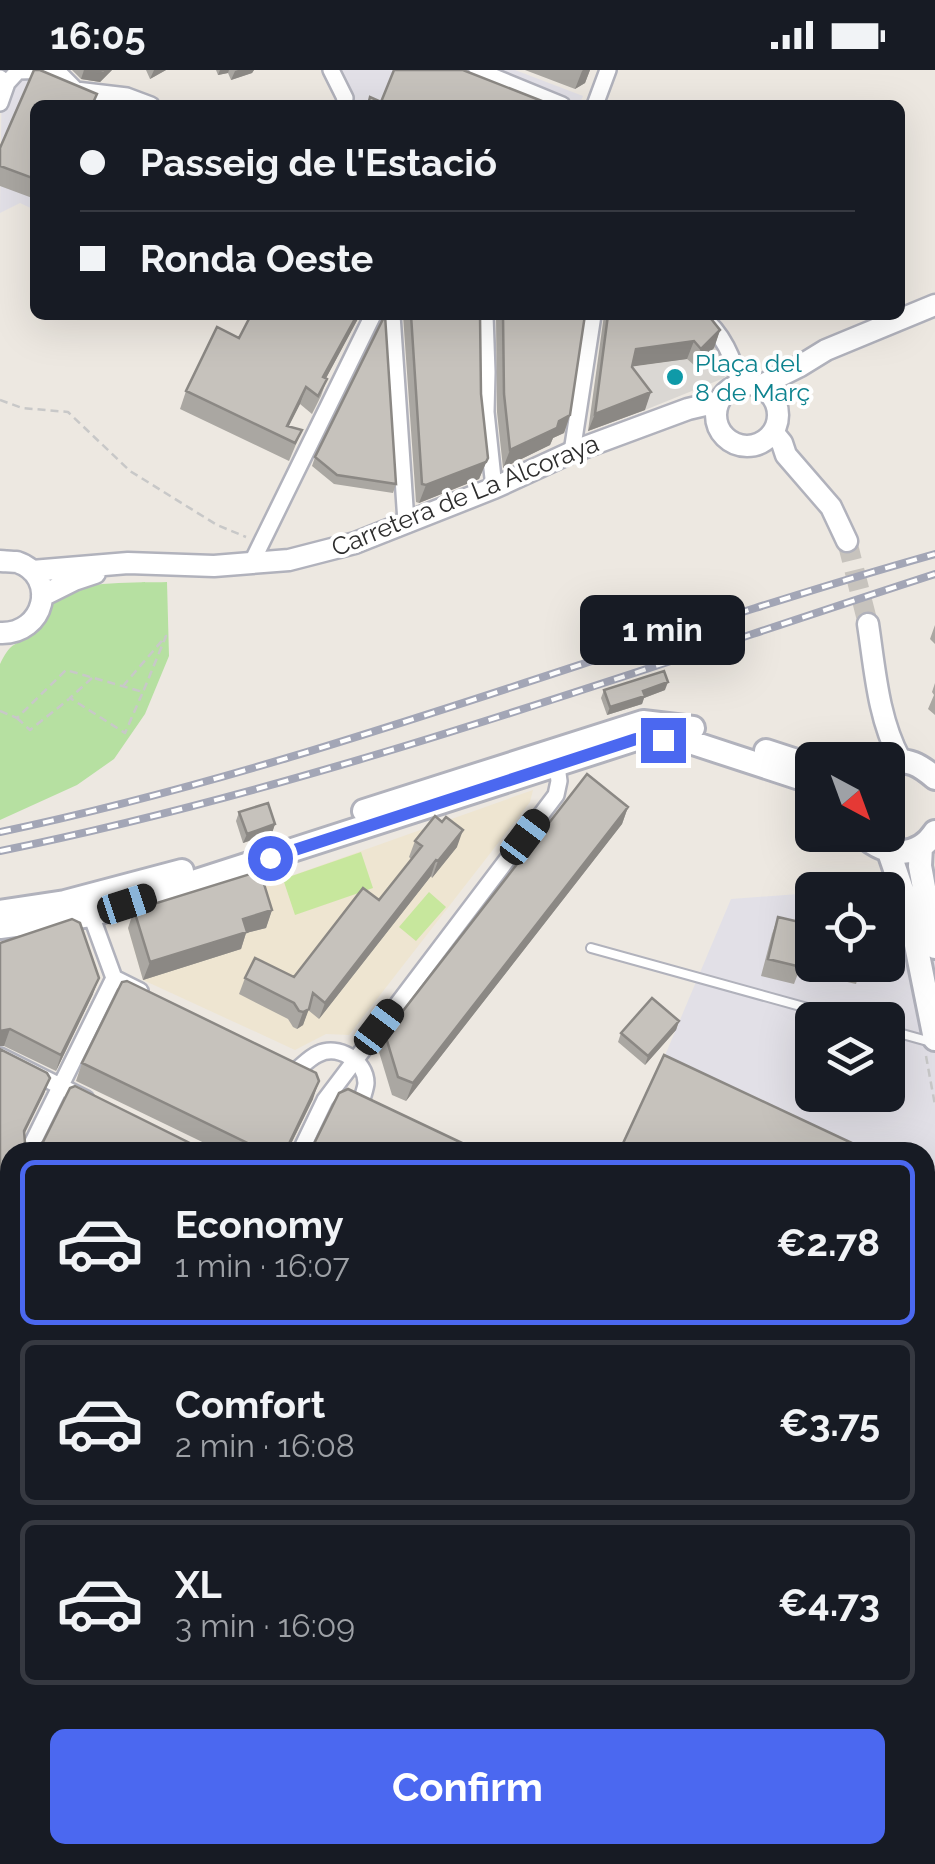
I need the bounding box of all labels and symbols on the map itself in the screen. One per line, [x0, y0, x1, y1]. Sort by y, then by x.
place label: Plaça del 8 de Març [695, 348, 810, 407]
marker: Plaça del 8 de Març [664, 366, 686, 388]
street label: Carretera de La Alcoraya [327, 428, 603, 562]
callout: 1 min [580, 595, 746, 665]
route end [641, 718, 686, 763]
north arrow [795, 742, 905, 852]
car [495, 804, 555, 870]
route start [248, 836, 293, 881]
car [94, 880, 160, 928]
car [349, 994, 409, 1060]

